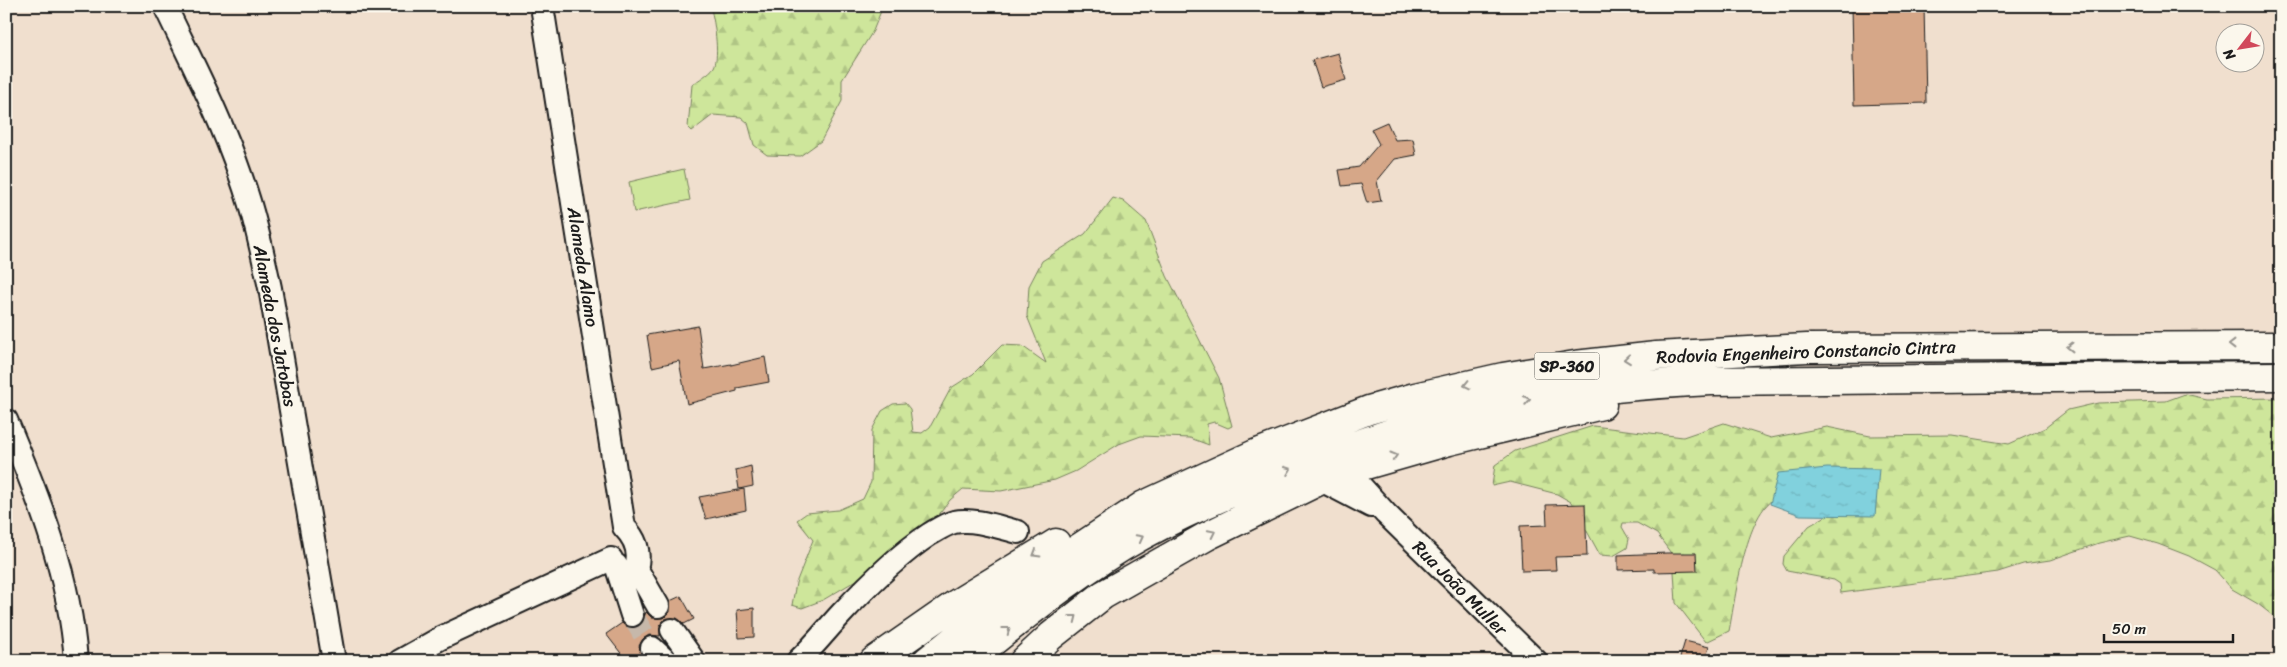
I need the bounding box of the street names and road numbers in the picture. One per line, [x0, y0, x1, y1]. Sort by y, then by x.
street label: Alameda Alamo [558, 204, 608, 329]
street label: Alameda dos Jatobas [243, 241, 307, 411]
street label: Rodovia Engenheiro Constancio Cintra [1656, 331, 1957, 373]
road number: SP-360 [1534, 352, 1600, 380]
street label: Rua João Muller [1404, 532, 1517, 645]

